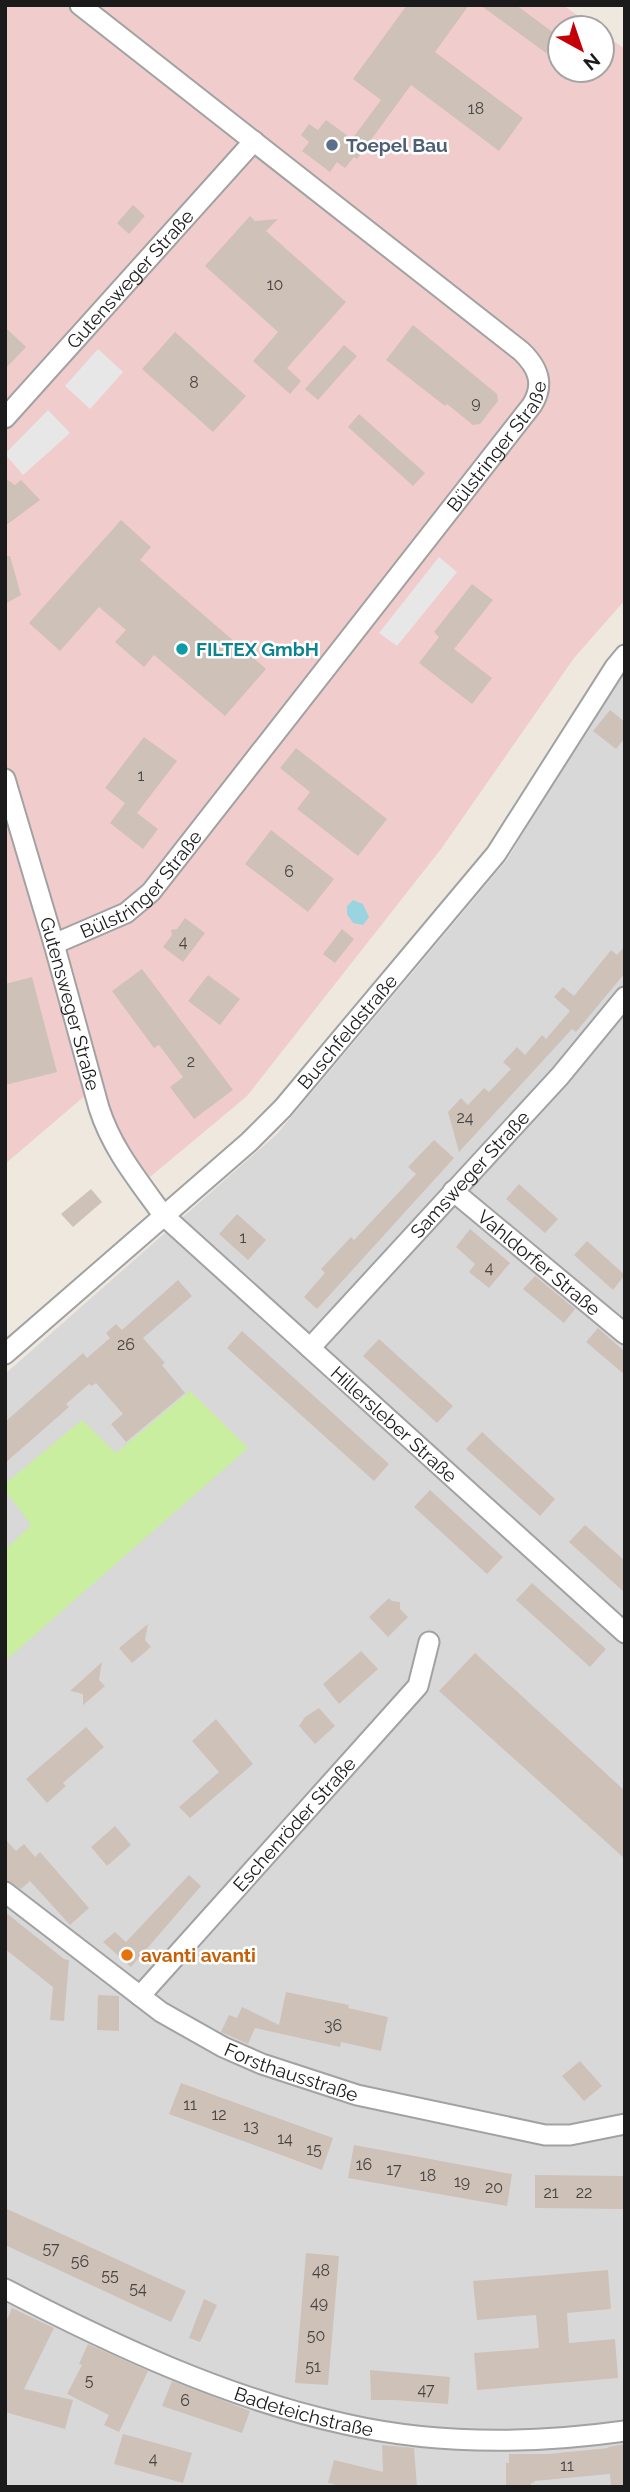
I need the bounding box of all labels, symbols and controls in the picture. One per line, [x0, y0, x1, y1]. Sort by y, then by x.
north arrow [546, 14, 616, 84]
text: N [579, 49, 605, 75]
house number: 18 [468, 99, 484, 118]
place label: Toepel Bau [346, 134, 448, 156]
marker: Toepel Bau [324, 137, 340, 153]
street label: Gutensweger Straße [62, 205, 198, 353]
house number: 10 [267, 275, 283, 294]
house number: 8 [189, 373, 199, 392]
street label: Bülstringer Straße [442, 380, 550, 516]
house number: 9 [471, 393, 481, 412]
place label: FILTEX GmbH [196, 638, 319, 660]
marker: FILTEX GmbH [174, 641, 190, 657]
house number: 1 [138, 766, 145, 785]
street label: Bülstringer Straße [77, 826, 206, 942]
house number: 6 [284, 862, 294, 881]
street label: Gutensweger Straße [36, 914, 105, 1093]
house number: 4 [179, 932, 188, 951]
street label: Buschfeldstraße [293, 970, 401, 1093]
house number: 2 [187, 1052, 195, 1071]
street label: Samsweger Straße [406, 1106, 534, 1242]
house number: 24 [456, 1108, 474, 1127]
street label: Vahldorfer Straße [473, 1205, 605, 1320]
house number: 1 [240, 1228, 247, 1247]
house number: 4 [485, 1258, 494, 1277]
house number: 26 [117, 1335, 135, 1354]
street label: Hillersleber Straße [326, 1361, 462, 1487]
street label: Eschenröder Straße [228, 1752, 360, 1896]
place label: avanti avanti [141, 1944, 256, 1966]
marker: avanti avanti [119, 1947, 135, 1963]
house number: 36 [324, 2016, 342, 2035]
street label: Forsthausstraße [221, 2038, 361, 2106]
house number: 11 [183, 2095, 197, 2114]
house number: 12 [211, 2105, 227, 2124]
house number: 13 [243, 2117, 259, 2136]
house number: 14 [277, 2129, 293, 2148]
house number: 15 [306, 2140, 322, 2159]
house number: 16 [356, 2155, 372, 2174]
house number: 17 [386, 2160, 402, 2179]
house number: 18 [420, 2166, 436, 2185]
house number: 19 [454, 2172, 470, 2191]
house number: 20 [485, 2178, 503, 2197]
house number: 21 [543, 2183, 559, 2202]
house number: 22 [576, 2183, 592, 2202]
house number: 57 [42, 2239, 60, 2258]
house number: 56 [71, 2252, 89, 2271]
house number: 48 [312, 2261, 330, 2280]
house number: 55 [101, 2266, 119, 2285]
house number: 54 [129, 2279, 147, 2298]
house number: 49 [310, 2293, 328, 2312]
house number: 50 [307, 2326, 325, 2345]
house number: 51 [305, 2357, 321, 2376]
house number: 5 [85, 2371, 94, 2390]
house number: 47 [417, 2380, 435, 2399]
street label: Badeteichstraße [231, 2382, 375, 2441]
house number: 6 [180, 2391, 190, 2410]
house number: 4 [149, 2449, 158, 2468]
house number: 11 [560, 2456, 574, 2475]

